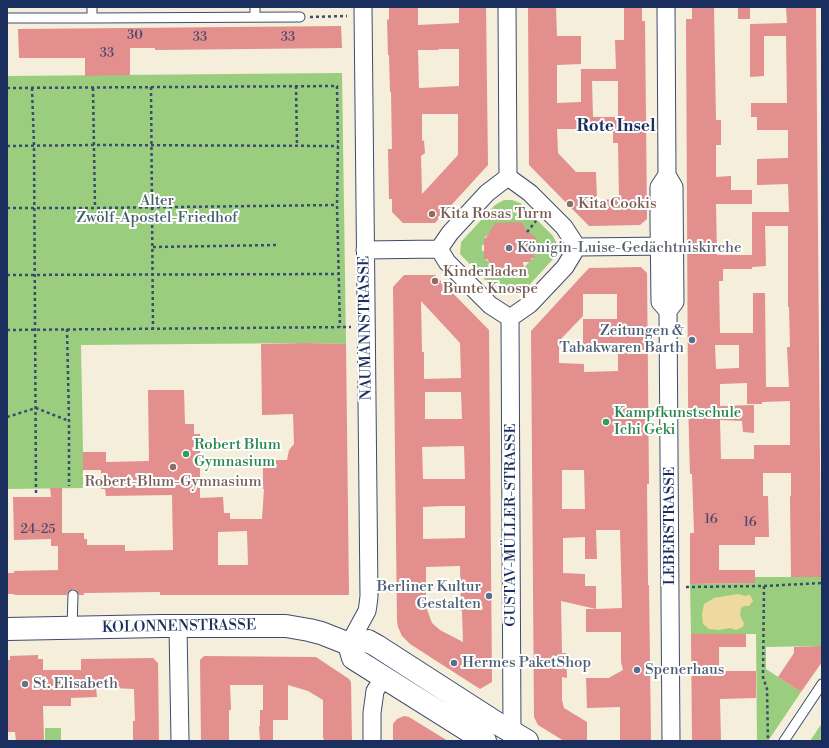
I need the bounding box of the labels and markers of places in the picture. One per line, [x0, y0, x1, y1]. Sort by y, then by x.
place label: Kita Cookis [578, 195, 656, 213]
marker: Kita Cookis [565, 199, 575, 209]
place label: Kita Rosas Turm [440, 205, 552, 223]
marker: Kita Rosas Turm [427, 209, 437, 219]
place label: Königin-Luise-Gedächtniskirche [517, 239, 742, 257]
marker: Königin-Luise-Gedächtniskirche [504, 243, 514, 253]
place label: Kinderladen Bunte Knospe [443, 263, 538, 298]
marker: Kinderladen Bunte Knospe [430, 276, 440, 286]
place label: Zeitungen & Tabakwaren Barth [559, 322, 684, 357]
marker: Zeitungen & Tabakwaren Barth [687, 335, 697, 345]
place label: Kampfkunstschule Ichi Geki [614, 404, 741, 439]
marker: Kampfkunstschule Ichi Geki [601, 417, 611, 427]
place label: Robert Blum Gymnasium [194, 436, 281, 471]
marker: Robert Blum Gymnasium [181, 449, 191, 459]
marker: Robert-Blum-Gymnasium [168, 462, 178, 472]
place label: Robert-Blum-Gymnasium [84, 473, 262, 491]
place label: Berliner Kultur Gestalten [377, 578, 481, 613]
marker: Berliner Kultur Gestalten [484, 591, 494, 601]
place label: Hermes PaketShop [462, 654, 591, 672]
marker: Hermes PaketShop [449, 658, 459, 668]
place label: Spenerhaus [645, 661, 724, 679]
marker: Spenerhaus [632, 665, 642, 675]
place label: St. Elisabeth [33, 675, 118, 693]
marker: St. Elisabeth [20, 679, 30, 689]

